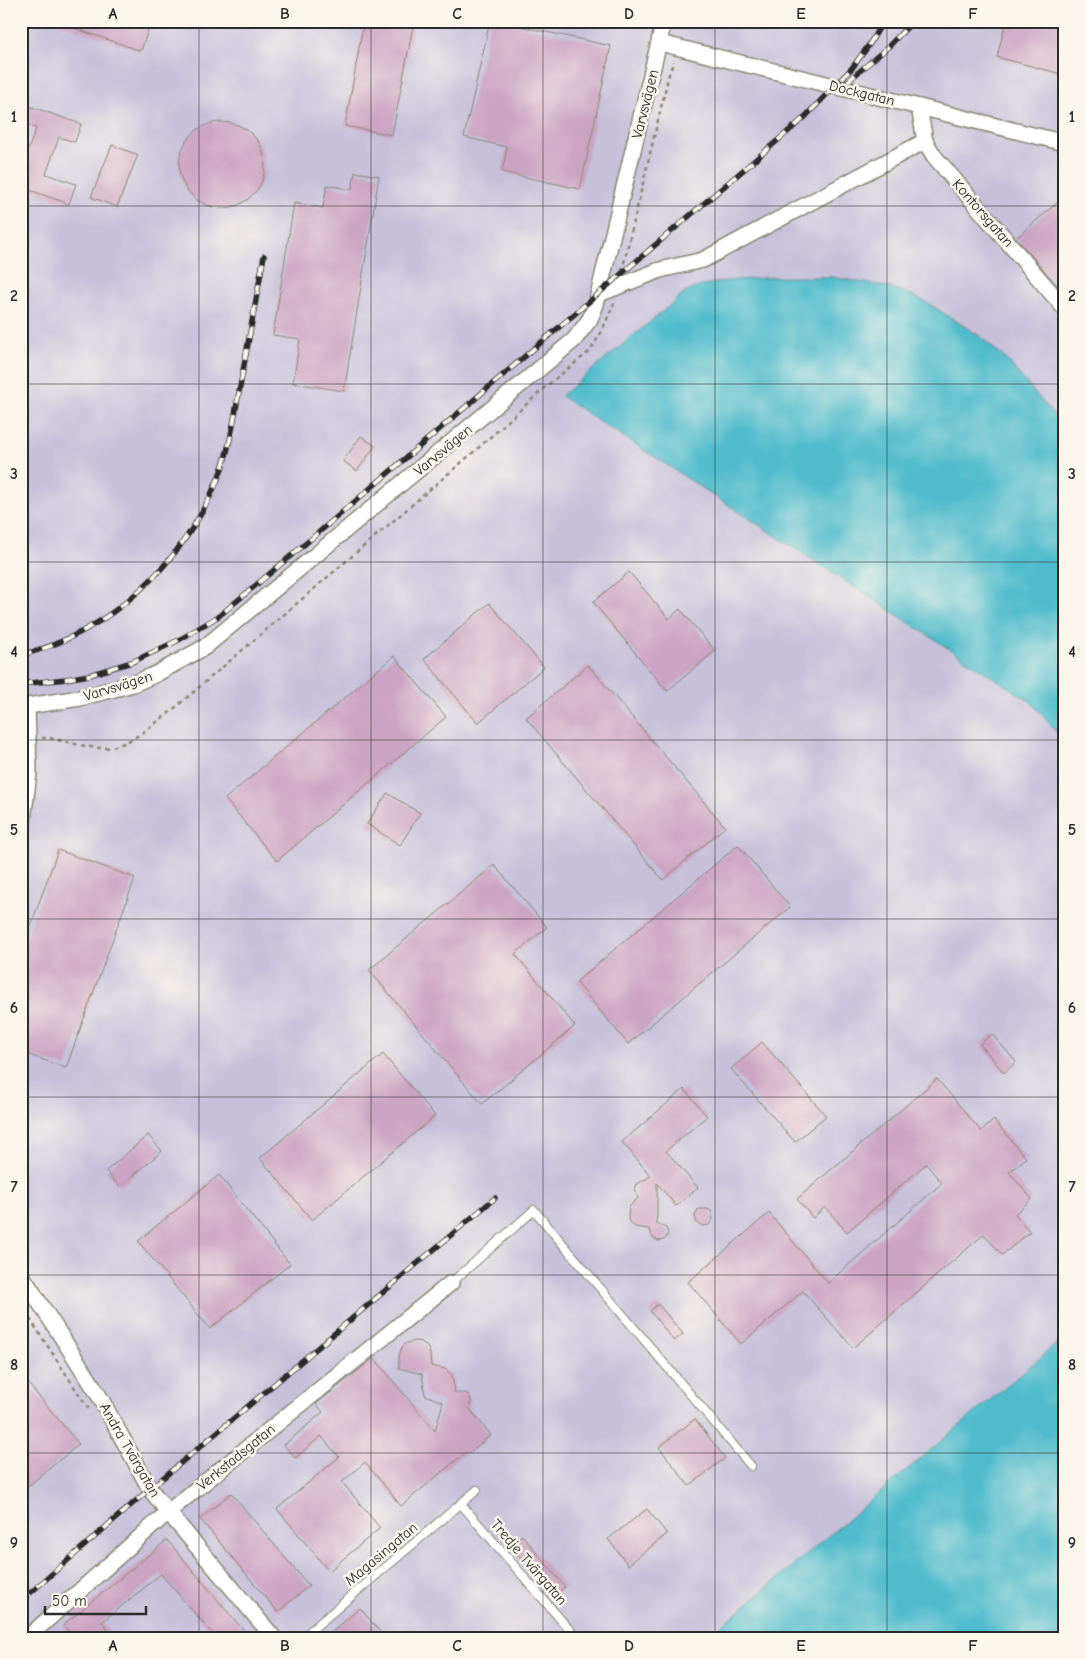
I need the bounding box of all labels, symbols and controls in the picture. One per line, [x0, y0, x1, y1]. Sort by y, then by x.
text: A [109, 5, 118, 23]
text: B [280, 5, 290, 23]
text: C [452, 5, 462, 23]
text: D [624, 5, 634, 23]
text: E [796, 5, 806, 23]
text: F [968, 5, 978, 23]
street label: Varvsvägen [628, 67, 662, 141]
street label: Dockgatan [827, 76, 897, 110]
text: 1 [11, 108, 17, 126]
text: 1 [1069, 108, 1075, 126]
street label: Kontorsgatan [949, 175, 1017, 251]
text: 2 [10, 287, 18, 305]
text: 2 [1068, 287, 1076, 305]
street label: Varvsvägen [410, 420, 476, 480]
text: 3 [10, 465, 18, 483]
text: 3 [1068, 465, 1076, 483]
text: 4 [10, 643, 18, 661]
text: 4 [1068, 643, 1076, 661]
street label: Varvsvägen [81, 667, 155, 705]
text: 5 [10, 821, 18, 839]
text: 5 [1068, 821, 1076, 839]
text: 6 [10, 999, 18, 1017]
text: 6 [1068, 999, 1076, 1017]
text: 7 [10, 1178, 18, 1196]
text: 7 [1068, 1178, 1076, 1196]
text: 8 [10, 1356, 18, 1374]
text: 8 [1068, 1356, 1076, 1374]
street label: Andra Tvärgatan [96, 1400, 164, 1500]
street label: Verkstadsgatan [193, 1420, 279, 1494]
street label: Tredje Tvärgatan [487, 1515, 571, 1609]
street label: Magasingatan [341, 1518, 421, 1590]
text: 9 [10, 1534, 18, 1552]
text: 9 [1068, 1534, 1076, 1552]
scale bar [45, 1584, 146, 1616]
text: 50 m [52, 1592, 87, 1610]
text: A [109, 1637, 118, 1655]
text: B [280, 1637, 290, 1655]
text: C [452, 1637, 462, 1655]
text: D [624, 1637, 634, 1655]
text: E [796, 1637, 806, 1655]
text: F [968, 1637, 978, 1655]

